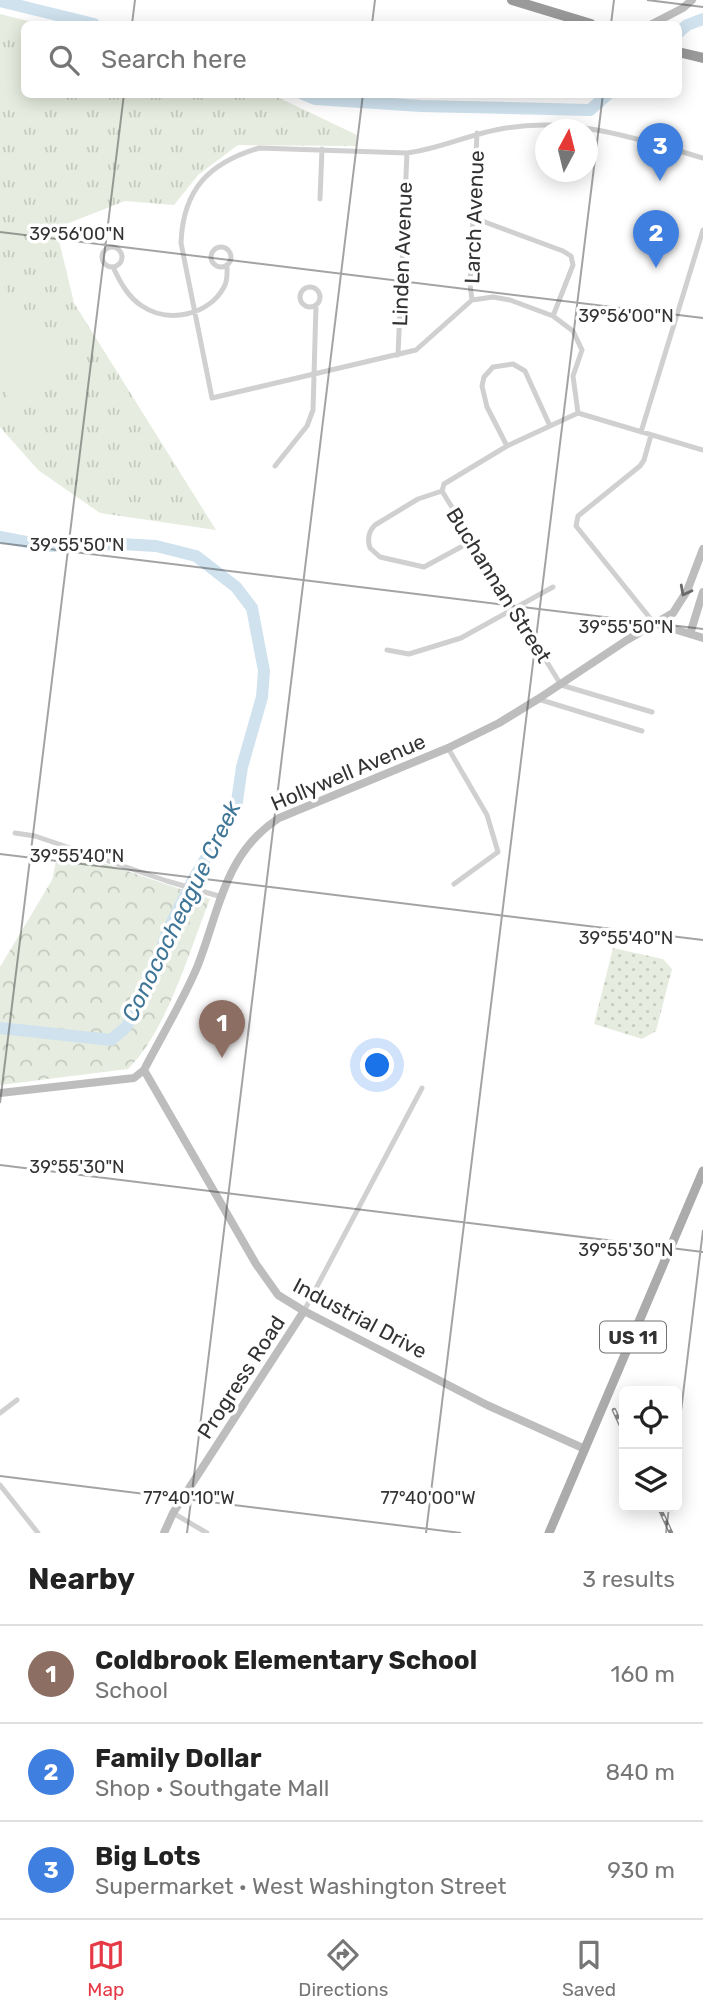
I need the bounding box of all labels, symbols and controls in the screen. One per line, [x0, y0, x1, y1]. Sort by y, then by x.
search box [21, 21, 682, 98]
icon: search [45, 41, 83, 79]
text: Search here [101, 44, 247, 75]
north arrow [535, 119, 598, 182]
pin: 3 [637, 123, 683, 181]
street label: Larch Avenue [459, 150, 489, 284]
street label: Linden Avenue [387, 181, 417, 327]
pin: 2 [633, 210, 679, 268]
text: 39°56'00"N [29, 223, 125, 245]
text: 39°56'00"N [578, 305, 674, 327]
street label: Buchannan Street [441, 503, 557, 667]
text: 39°55'50"N [29, 534, 125, 556]
one-way arrow [680, 584, 694, 597]
text: 39°55'50"N [578, 616, 674, 638]
street label: Hollywell Avenue [267, 728, 429, 816]
water label: Conococheague Creek [115, 795, 247, 1026]
text: 39°55'40"N [30, 845, 124, 867]
text: 39°55'40"N [579, 927, 673, 949]
pin: 1 [199, 1000, 245, 1058]
your location [360, 1048, 394, 1082]
text: 39°55'30"N [29, 1156, 125, 1178]
text: 39°55'30"N [578, 1239, 674, 1261]
street label: Industrial Drive [289, 1272, 431, 1364]
street label: Progress Road [192, 1311, 290, 1443]
road number: US 11 [600, 1322, 666, 1352]
map controls [619, 1386, 682, 1512]
button: locate [619, 1386, 682, 1449]
button: layers [619, 1449, 682, 1512]
text: 77°40'10"W [143, 1487, 235, 1509]
text: 77°40'00"W [380, 1487, 476, 1509]
text: Nearby [28, 1561, 135, 1597]
text: 3 results [582, 1565, 675, 1593]
text: Coldbrook Elementary School [95, 1645, 477, 1676]
text: 1 [45, 1660, 57, 1688]
text: 160 m [611, 1660, 675, 1688]
text: School [95, 1676, 168, 1704]
text: Family Dollar [95, 1743, 261, 1774]
text: 2 [44, 1758, 58, 1786]
text: 840 m [605, 1758, 675, 1786]
text: Shop · Southgate Mall [95, 1774, 329, 1802]
text: Big Lots [95, 1841, 201, 1872]
text: 3 [43, 1856, 59, 1884]
text: 930 m [607, 1856, 675, 1884]
text: Supermarket · West Washington Street [95, 1872, 507, 1900]
tab: Map [87, 1936, 125, 2001]
tab: Directions [298, 1936, 388, 2001]
tab: Saved [562, 1936, 616, 2001]

